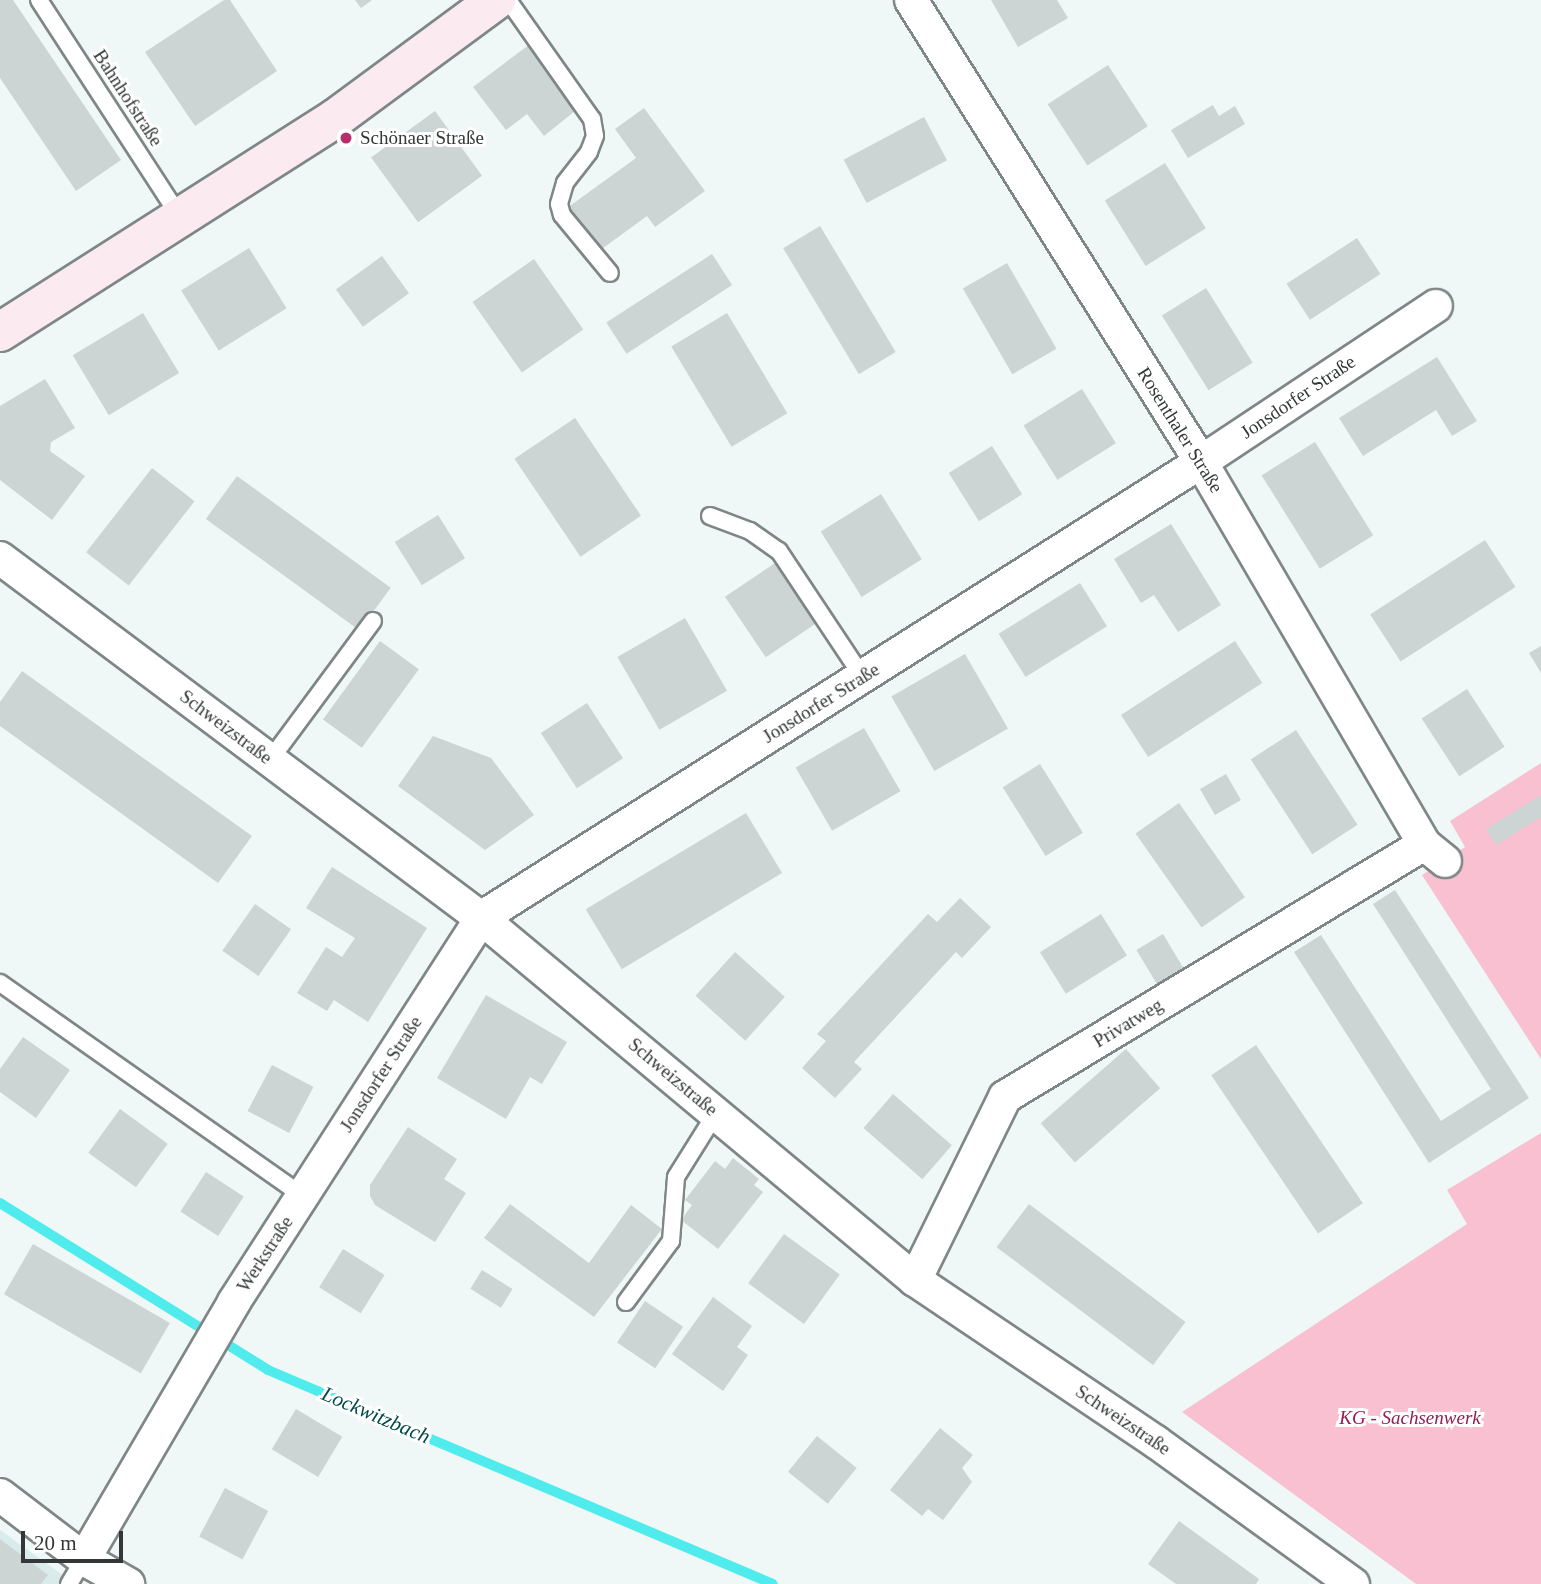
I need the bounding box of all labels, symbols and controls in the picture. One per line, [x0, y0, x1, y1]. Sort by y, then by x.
street label: Bahnhofstraße [88, 45, 168, 151]
place label: Schönaer Straße [360, 127, 484, 149]
marker: Schönaer Straße [338, 130, 354, 146]
street label: Jonsdorfer Straße [1236, 350, 1360, 444]
street label: Rosenthaler Straße [1132, 363, 1228, 497]
street label: Jonsdorfer Straße [758, 658, 884, 748]
street label: Schweizstraße [175, 685, 277, 769]
street label: Privatweg [1089, 993, 1167, 1053]
street label: Jonsdorfer Straße [335, 1012, 427, 1136]
street label: Schweizstraße [624, 1033, 722, 1121]
street label: Werkstraße [232, 1212, 298, 1296]
street label: Schweizstraße [1071, 1380, 1175, 1460]
water label: Lockwitzbach [318, 1381, 434, 1449]
park label: KG - Sachsenwerk [1339, 1407, 1481, 1429]
scale bar [24, 1518, 126, 1562]
text: 20 m [34, 1531, 77, 1555]

